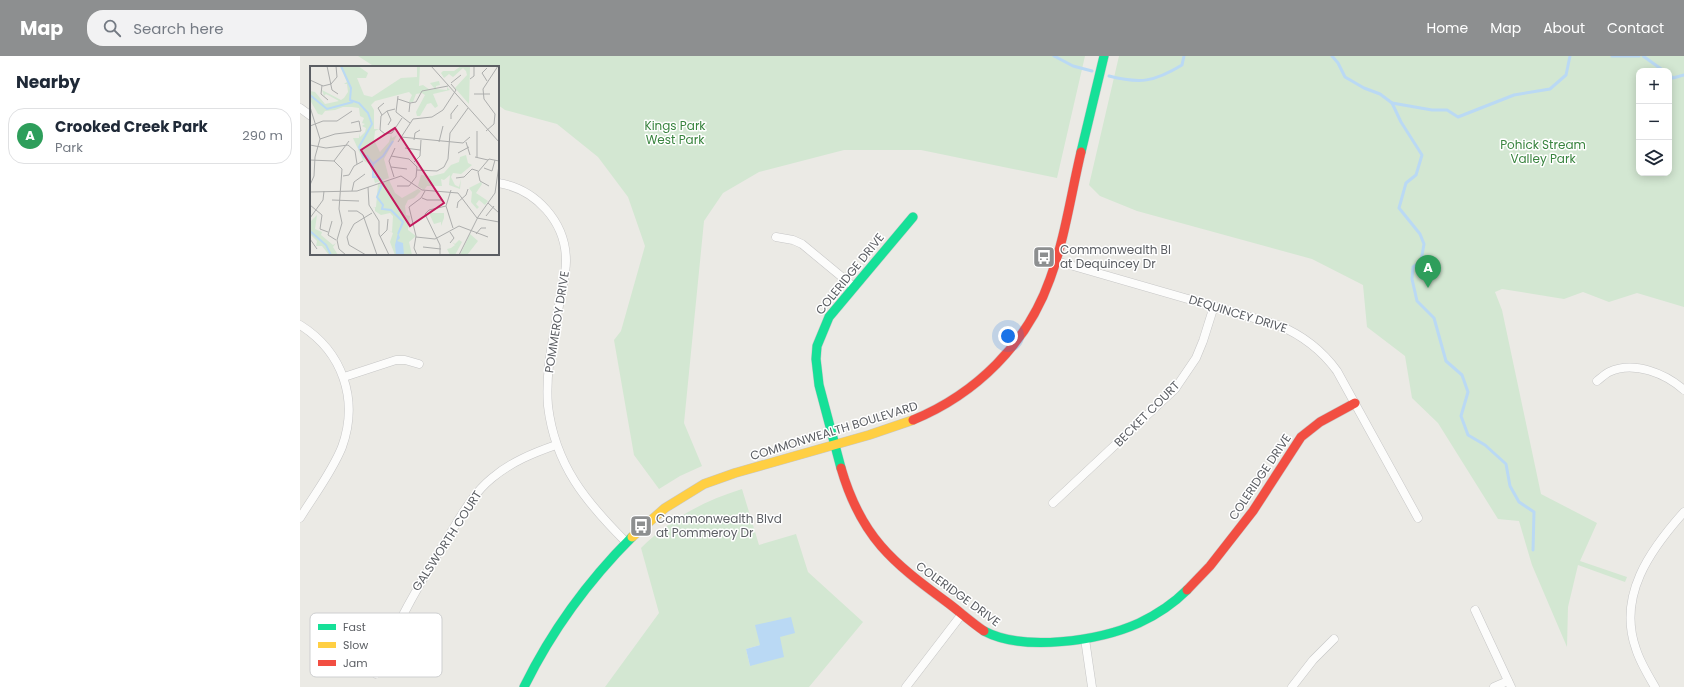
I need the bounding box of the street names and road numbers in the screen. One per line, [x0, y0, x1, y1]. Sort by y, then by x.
street label: COLERIDGE DRIVE [811, 229, 888, 318]
street label: POMMEROY DRIVE [540, 270, 573, 374]
street label: DEQUINCEY DRIVE [1187, 290, 1290, 337]
street label: BECKET COURT [1110, 377, 1184, 450]
street label: COMMONWEALTH BOULEVARD [748, 397, 920, 464]
street label: COLERIDGE DRIVE [1224, 430, 1295, 523]
street label: GALSWORTH COURT [408, 487, 486, 594]
street label: COLERIDGE DRIVE [913, 557, 1004, 630]

